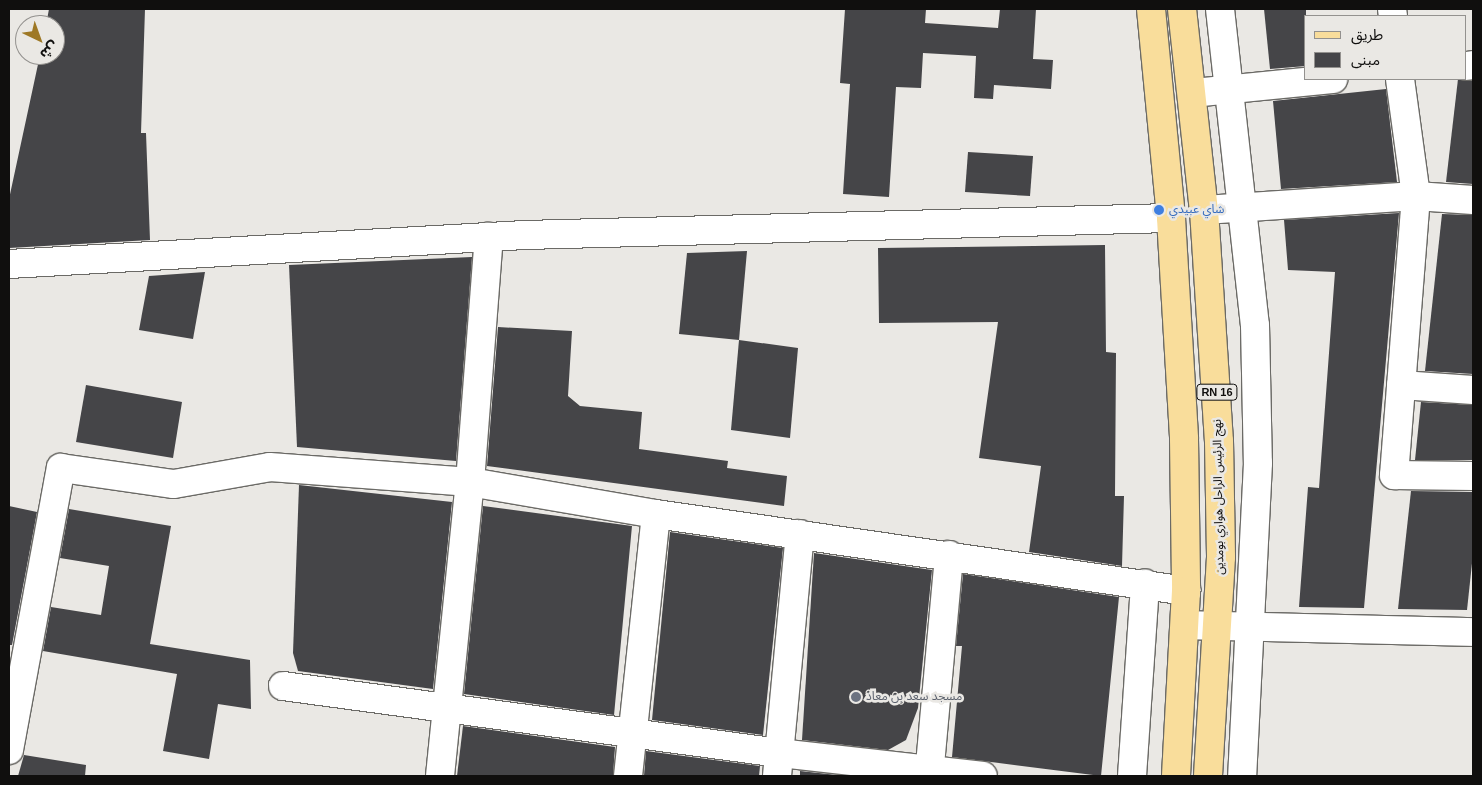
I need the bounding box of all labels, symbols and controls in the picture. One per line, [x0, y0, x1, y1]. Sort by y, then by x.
north arrow [15, 15, 65, 65]
legend [1304, 15, 1467, 80]
text: طريق [1351, 26, 1383, 43]
text: ش [37, 38, 62, 63]
text: مبنى [1351, 51, 1380, 68]
place label: شاي عبيدي [1169, 203, 1224, 217]
marker: شاي عبيدي [1153, 204, 1165, 216]
road number: RN 16 [1196, 384, 1238, 401]
street label: نهج الرئيس الراحل هواري بومدين [1210, 419, 1228, 575]
place label: مسجد سعد بن معاذ [866, 690, 962, 704]
marker: مسجد سعد بن معاذ [850, 691, 862, 703]

